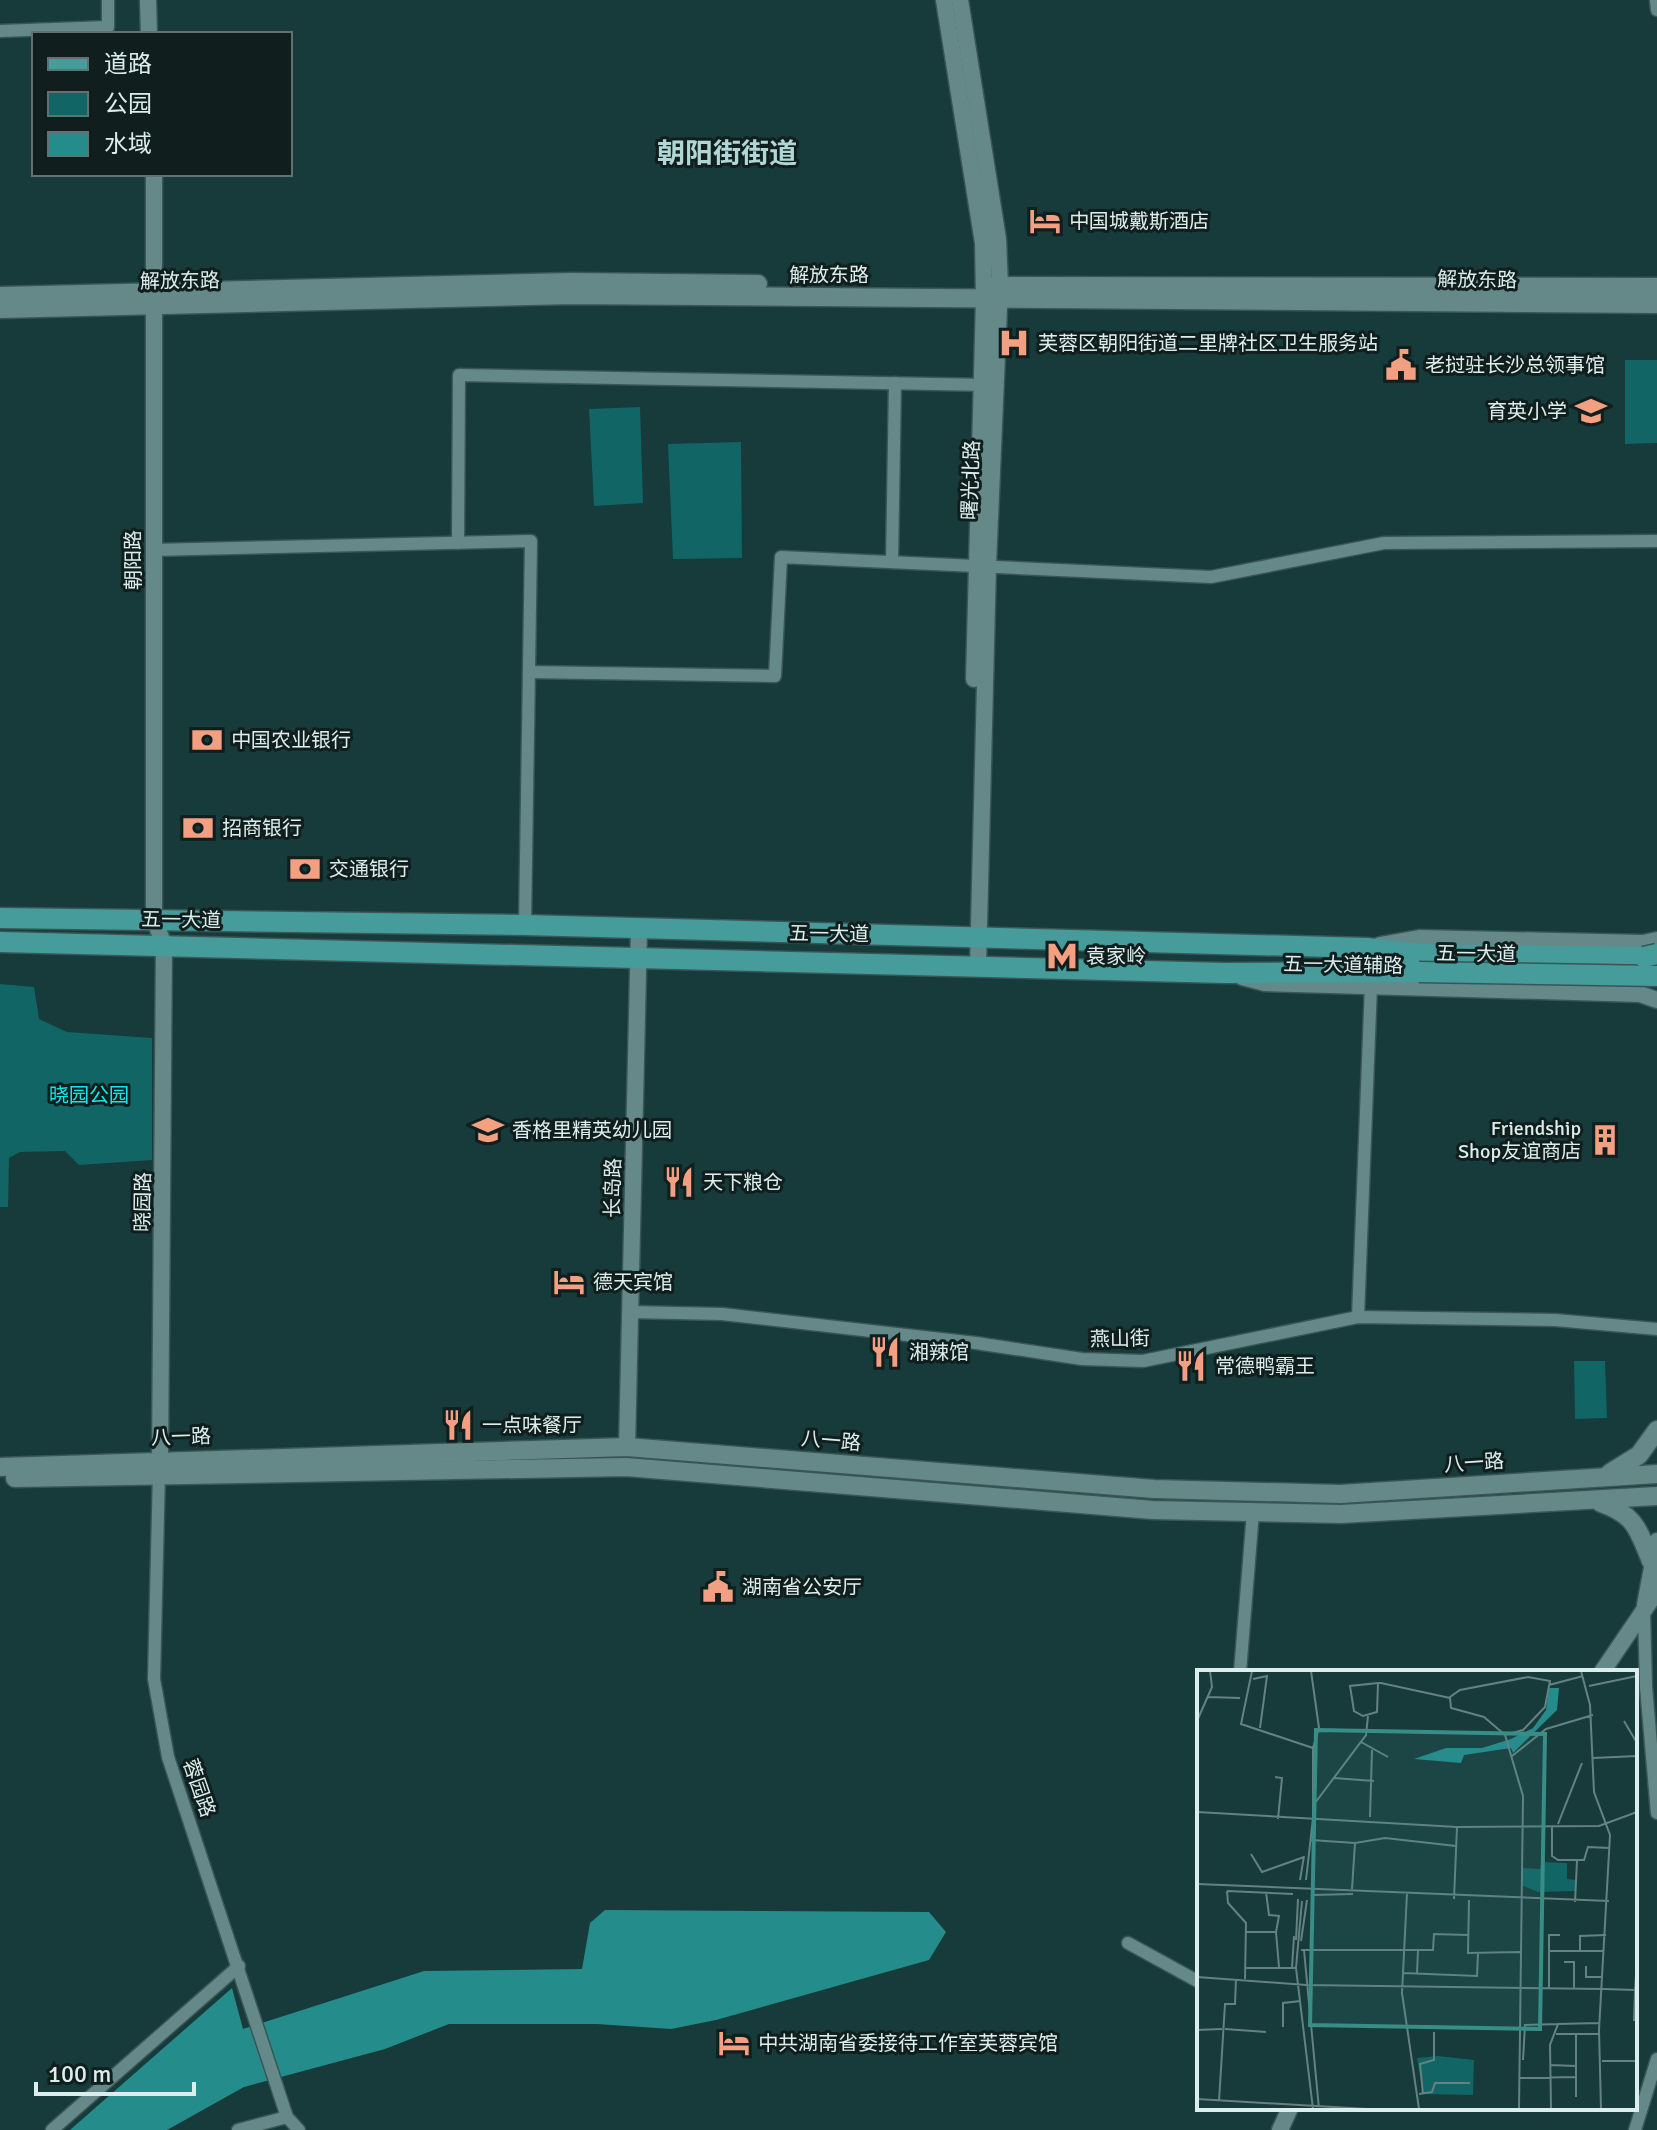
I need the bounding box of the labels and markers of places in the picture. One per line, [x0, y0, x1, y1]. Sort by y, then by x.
hotel icon: 中国城戴斯酒店 [1028, 204, 1062, 238]
place label: 中国城戴斯酒店 [1069, 209, 1209, 234]
hospital icon: 芙蓉区朝阳街道二里牌社区卫生服务站 [997, 326, 1031, 360]
place label: 芙蓉区朝阳街道二里牌社区卫生服务站 [1038, 331, 1378, 356]
public building icon: 老挝驻长沙总领事馆 [1384, 348, 1418, 382]
place label: 老挝驻长沙总领事馆 [1425, 353, 1605, 378]
school or university icon: 育英小学 [1574, 394, 1608, 428]
place label: 育英小学 [1487, 399, 1567, 424]
bank icon: 中国农业银行 [190, 723, 224, 757]
place label: 中国农业银行 [231, 728, 351, 753]
bank icon: 招商银行 [181, 811, 215, 845]
place label: 招商银行 [222, 816, 302, 841]
bank icon: 交通银行 [288, 852, 322, 886]
place label: 交通银行 [329, 857, 409, 882]
metro station icon: 袁家岭 [1045, 939, 1079, 973]
place label: 袁家岭 [1086, 944, 1146, 969]
school or university icon: 香格里精英幼儿园 [471, 1113, 505, 1147]
place label: Friendship Shop友谊商店 [1458, 1116, 1581, 1164]
place label: 香格里精英幼儿园 [512, 1118, 672, 1143]
building icon: Friendship Shop友谊商店 [1588, 1123, 1622, 1157]
restaurant icon: 天下粮仓 [662, 1165, 696, 1199]
place label: 天下粮仓 [703, 1170, 783, 1195]
hotel icon: 德天宾馆 [552, 1265, 586, 1299]
place label: 德天宾馆 [593, 1270, 673, 1295]
restaurant icon: 湘辣馆 [868, 1335, 902, 1369]
place label: 湘辣馆 [909, 1340, 969, 1365]
restaurant icon: 常德鸭霸王 [1174, 1349, 1208, 1383]
place label: 常德鸭霸王 [1215, 1354, 1315, 1379]
restaurant icon: 一点味餐厅 [441, 1408, 475, 1442]
place label: 一点味餐厅 [482, 1413, 582, 1438]
public building icon: 湖南省公安厅 [701, 1570, 735, 1604]
place label: 湖南省公安厅 [742, 1575, 862, 1600]
hotel icon: 中共湖南省委接待工作室芙蓉宾馆 [717, 2026, 751, 2060]
place label: 中共湖南省委接待工作室芙蓉宾馆 [758, 2031, 1058, 2056]

